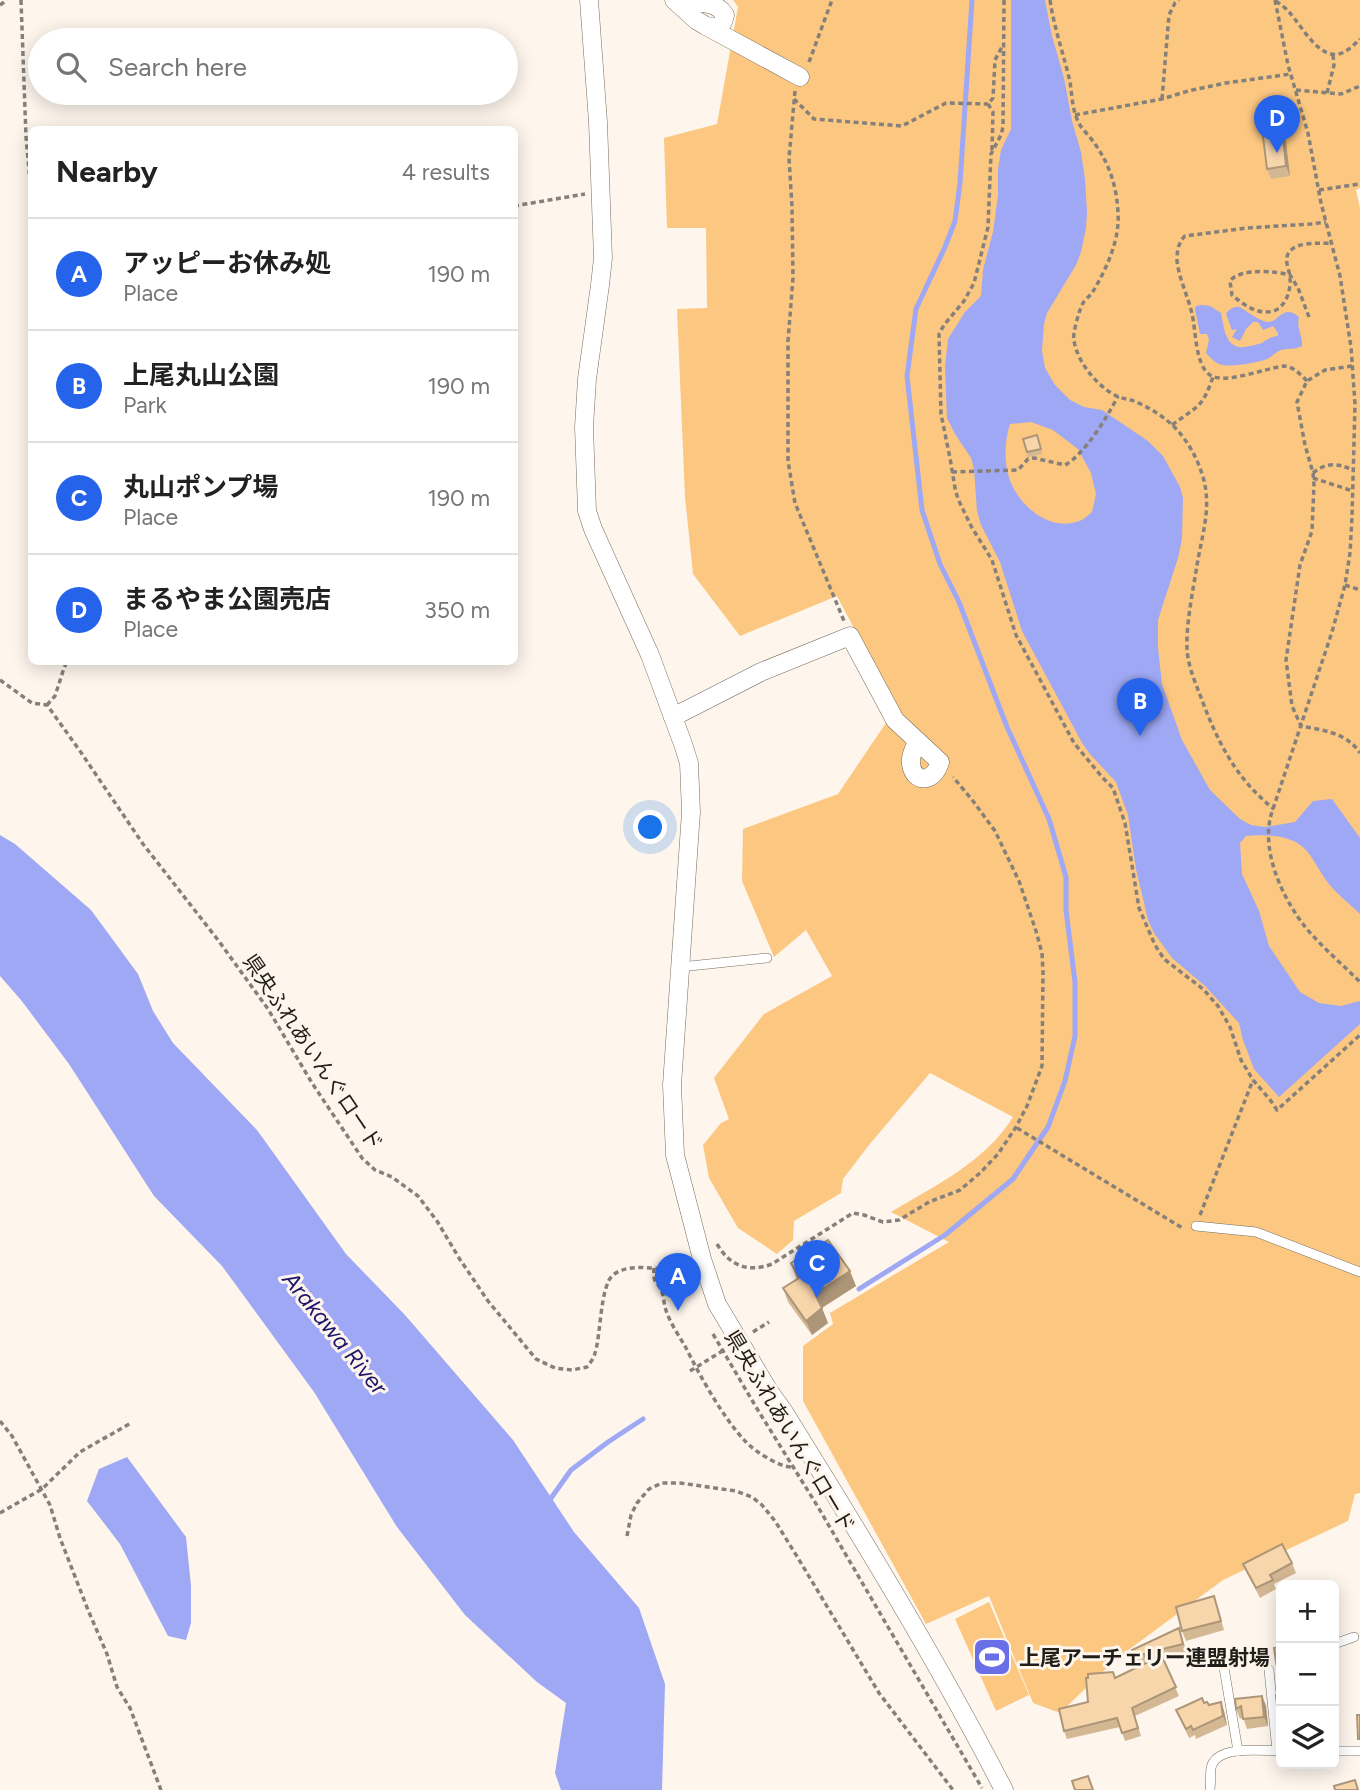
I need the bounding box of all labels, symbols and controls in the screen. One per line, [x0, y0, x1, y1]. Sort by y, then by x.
search box [28, 28, 518, 105]
icon: search [52, 48, 90, 86]
text: Search here [108, 51, 247, 83]
pin: D [1254, 95, 1300, 153]
text: Nearby [56, 153, 158, 190]
text: 4 results [402, 158, 490, 186]
text: アッピーお休み処 [123, 247, 331, 279]
text: A [71, 260, 87, 288]
text: 190 m [427, 260, 490, 288]
text: Place [123, 279, 178, 307]
text: 上尾丸山公園 [123, 359, 279, 391]
text: B [72, 372, 86, 400]
text: 190 m [427, 372, 490, 400]
text: Park [123, 391, 167, 419]
text: 丸山ポンプ場 [123, 471, 278, 503]
text: C [71, 484, 87, 512]
text: 190 m [427, 484, 490, 512]
text: Place [123, 503, 178, 531]
text: まるやま公園売店 [123, 583, 331, 615]
text: D [71, 596, 87, 624]
text: 350 m [424, 596, 490, 624]
text: Place [123, 615, 178, 643]
pin: B [1117, 678, 1163, 736]
your location [633, 810, 667, 844]
street label: 県央ふれあいんぐロード [238, 949, 388, 1155]
pin: C [794, 1240, 840, 1298]
pin: A [655, 1253, 701, 1311]
water label: Arakawa River [276, 1265, 394, 1401]
street label: 県央ふれあいんぐロード [720, 1326, 860, 1536]
map controls [1276, 1580, 1339, 1769]
button: + [1276, 1580, 1339, 1643]
sports icon: 上尾アーチェリー連盟射場 [971, 1636, 1013, 1678]
button: − [1276, 1643, 1339, 1706]
place label: 上尾アーチェリー連盟射場 [1019, 1645, 1270, 1670]
button: layers [1276, 1706, 1339, 1769]

